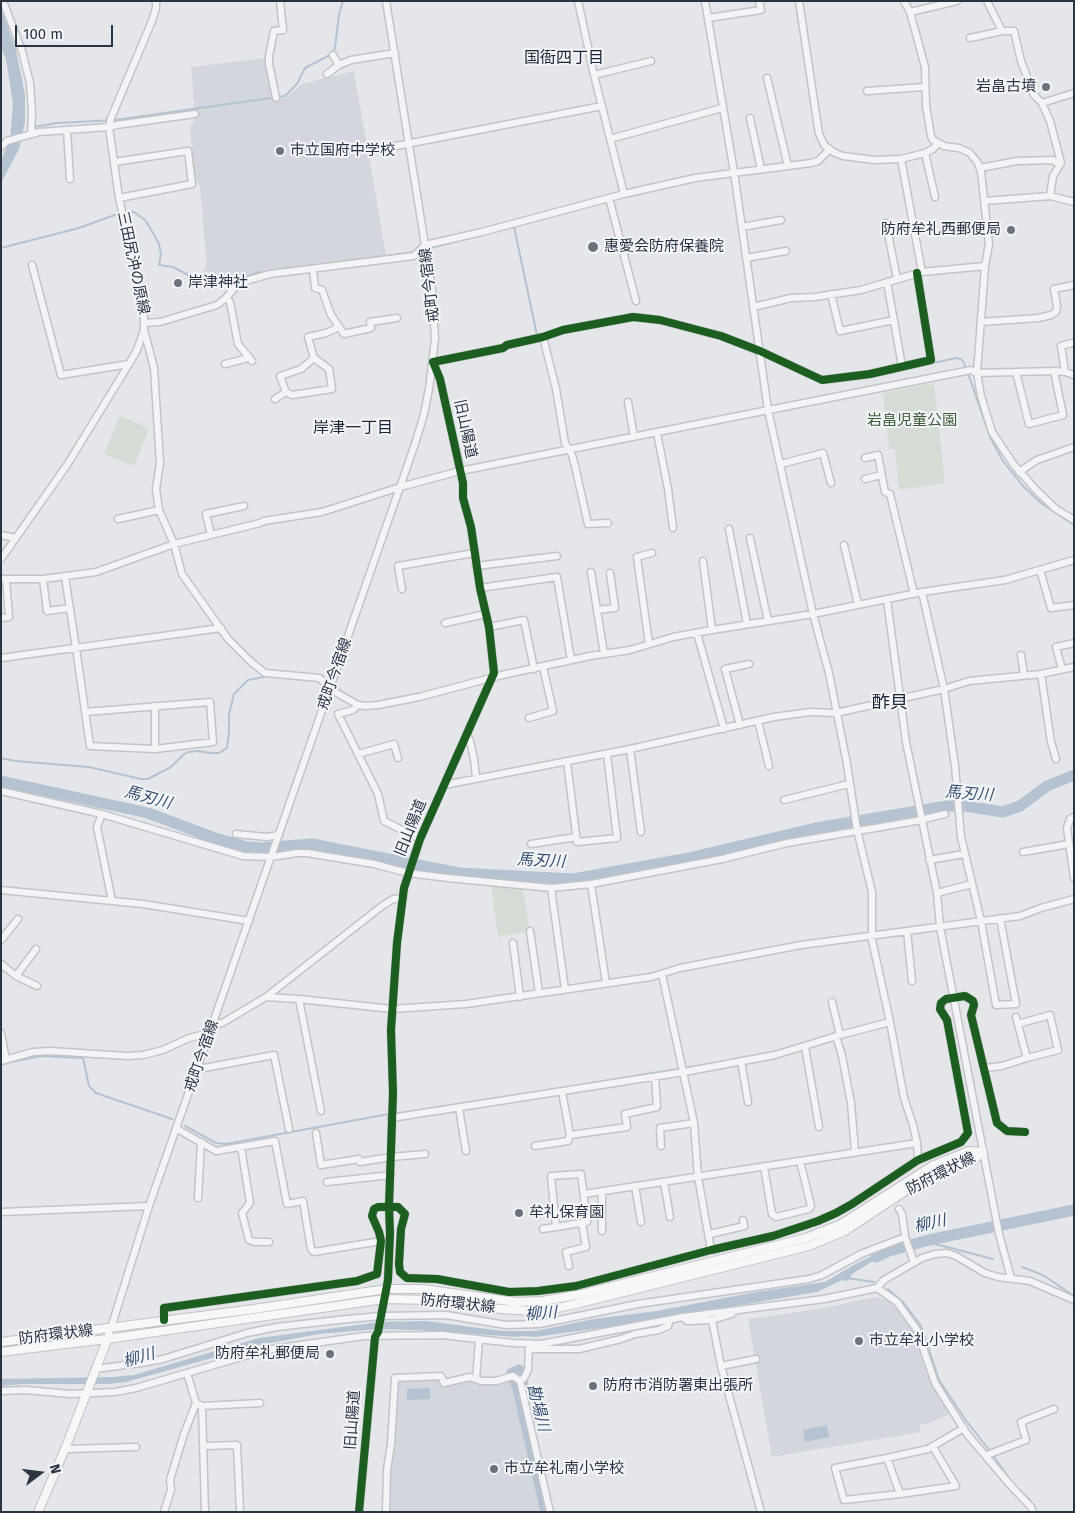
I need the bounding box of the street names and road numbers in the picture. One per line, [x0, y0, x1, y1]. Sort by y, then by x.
street label: 三田尻沖の原線 [113, 210, 153, 316]
street label: 戒町今宿線 [416, 247, 444, 323]
street label: 旧山陽道 [450, 398, 480, 460]
street label: 戒町今宿線 [314, 636, 356, 712]
street label: 旧山陽道 [391, 797, 431, 859]
street label: 戒町今宿線 [181, 1018, 223, 1094]
street label: 防府環状線 [904, 1149, 978, 1199]
street label: 防府環状線 [420, 1291, 496, 1317]
street label: 防府環状線 [18, 1321, 94, 1349]
street label: 旧山陽道 [342, 1389, 364, 1451]

